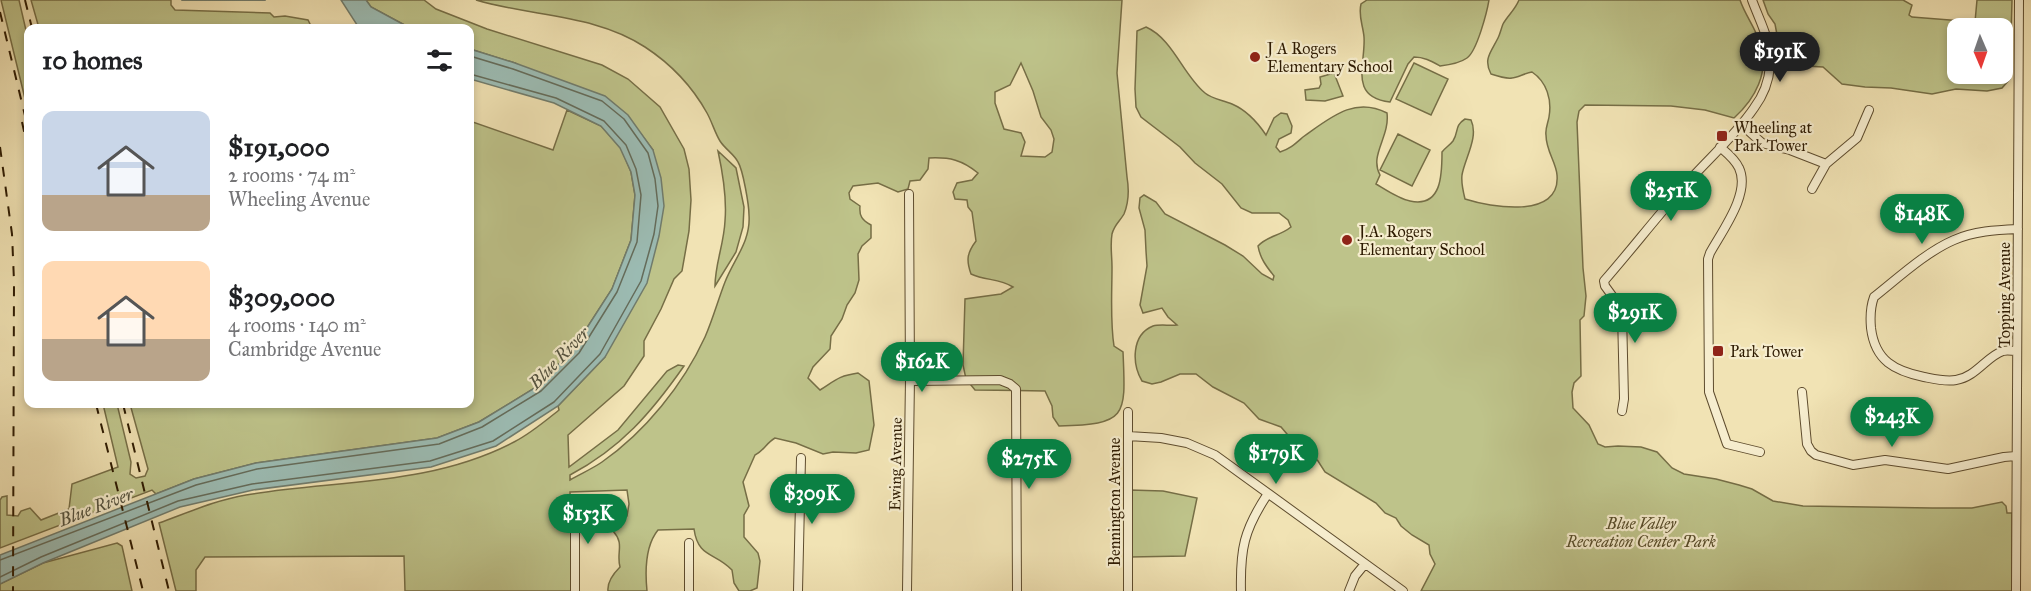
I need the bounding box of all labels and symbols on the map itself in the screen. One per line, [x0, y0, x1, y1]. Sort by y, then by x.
north arrow [1947, 18, 2013, 84]
pin: $191K [1738, 32, 1822, 83]
place label: J A Rogers Elementary School [1265, 39, 1393, 76]
marker: J A Rogers Elementary School [1248, 50, 1262, 64]
place label: Wheeling at Park Tower [1734, 118, 1813, 155]
marker: Wheeling at Park Tower [1715, 129, 1729, 143]
pin: $251K [1629, 171, 1713, 222]
pin: $148K [1880, 194, 1964, 245]
place label: J.A. Rogers Elementary School [1357, 222, 1485, 259]
marker: J.A. Rogers Elementary School [1340, 233, 1354, 247]
street label: Topping Avenue [1995, 242, 2015, 348]
pin: $291K [1593, 293, 1677, 344]
water label: Blue River [523, 321, 595, 394]
pin: $162K [880, 342, 964, 393]
place label: Park Tower [1730, 342, 1803, 361]
marker: Park Tower [1711, 344, 1725, 358]
pin: $243K [1850, 397, 1934, 448]
street label: Ewing Avenue [885, 417, 907, 511]
pin: $179K [1234, 434, 1318, 485]
street label: Bennington Avenue [1105, 437, 1125, 567]
pin: $275K [987, 439, 1071, 490]
pin: $309K [770, 474, 854, 525]
water label: Blue River [55, 482, 138, 532]
pin: $153K [546, 494, 630, 545]
park label: Blue Valley Recreation Center Park [1565, 514, 1716, 551]

